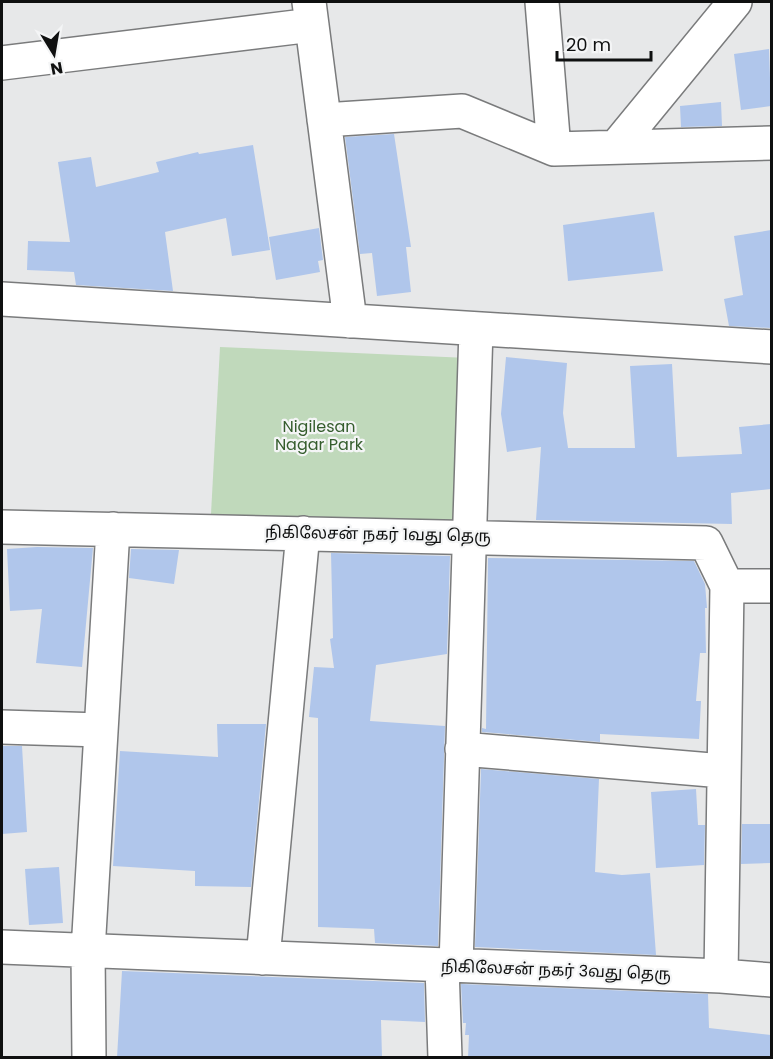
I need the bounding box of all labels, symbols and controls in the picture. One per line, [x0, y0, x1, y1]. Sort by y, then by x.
north arrow [24, 24, 84, 84]
scale bar [557, 24, 652, 62]
text: 20 m [566, 32, 611, 57]
text: N [49, 56, 65, 81]
park label: Nigilesan Nagar Park [275, 415, 364, 456]
street label: நிகிலேசன் நகர் 1வது தெரு [265, 521, 491, 547]
street label: நிகிலேசன் நகர் 3வது தெரு [441, 954, 672, 986]

